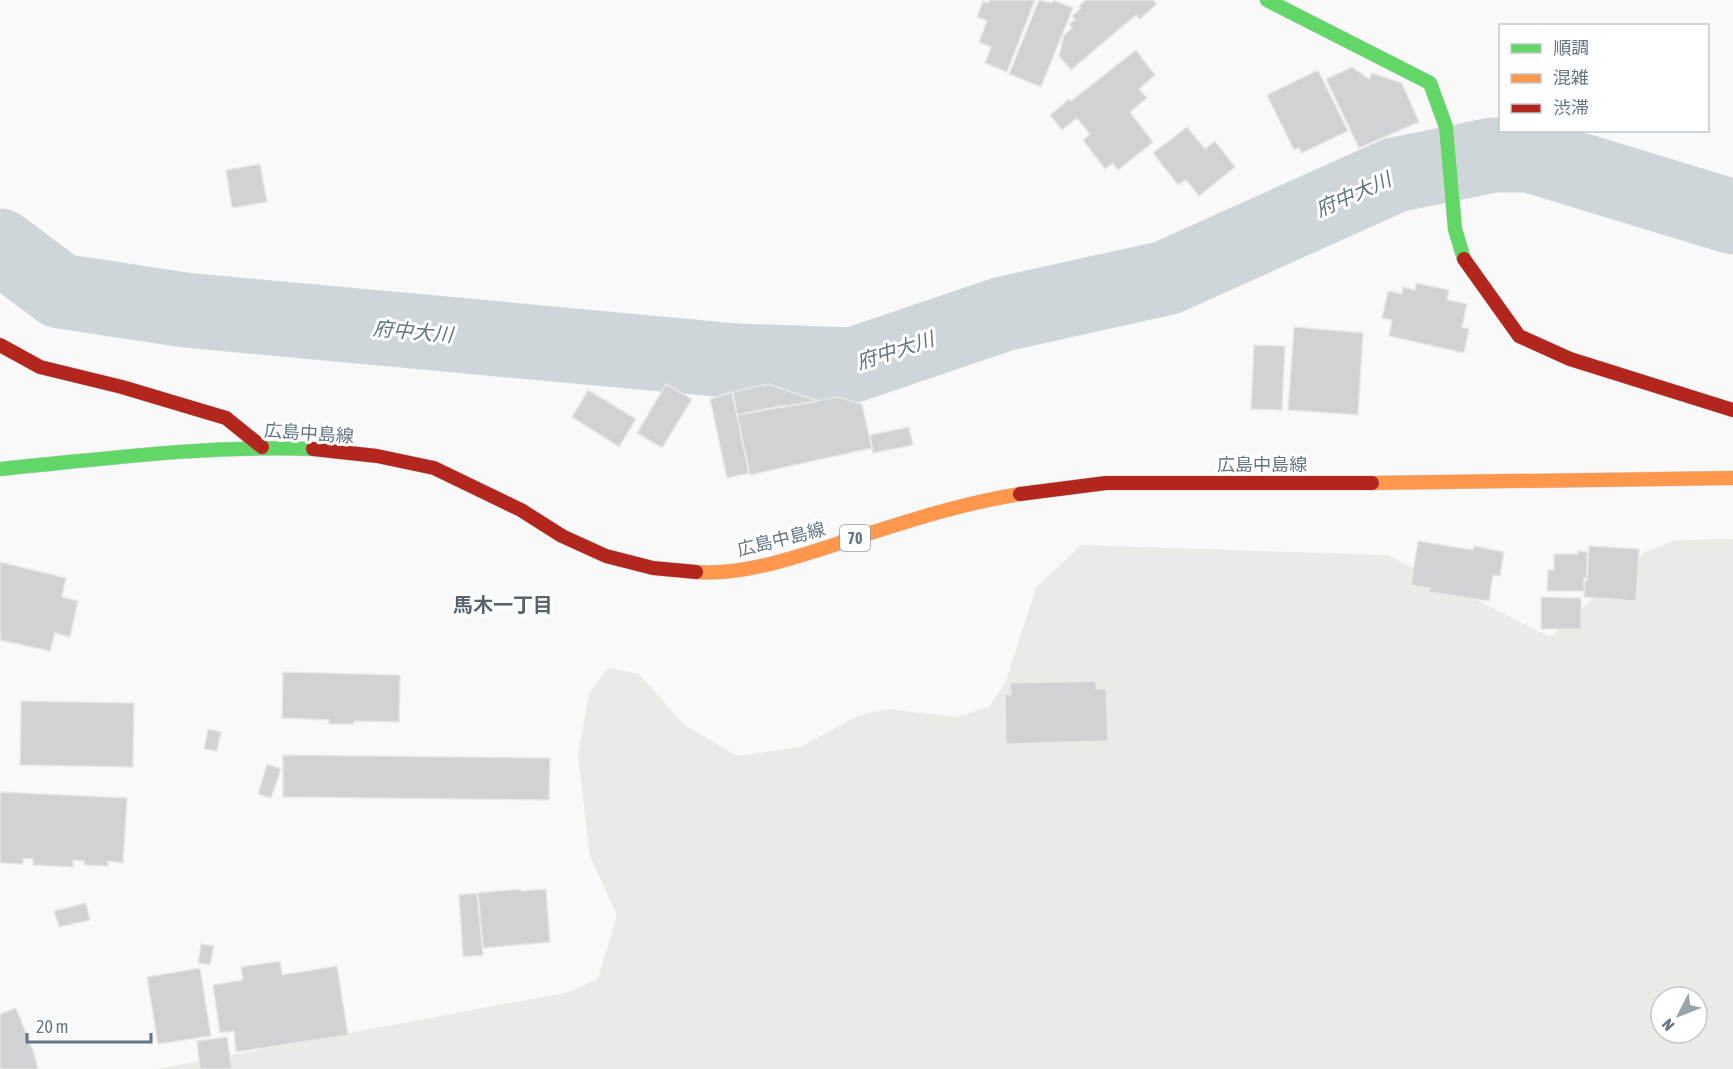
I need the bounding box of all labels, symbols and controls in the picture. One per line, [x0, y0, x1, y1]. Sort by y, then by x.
legend [1499, 24, 1709, 132]
text: 順調 [1553, 37, 1589, 58]
text: 混雑 [1553, 67, 1589, 88]
text: 渋滞 [1553, 97, 1589, 118]
water label: 府中大川 [1312, 166, 1396, 221]
water label: 府中大川 [372, 316, 456, 346]
water label: 府中大川 [853, 326, 938, 373]
street label: 広島中島線 [263, 419, 355, 447]
street label: 広島中島線 [1217, 454, 1307, 475]
street label: 広島中島線 [735, 518, 827, 560]
road number: 70 [840, 525, 870, 551]
district label: 馬木一丁目 [453, 593, 553, 616]
north arrow [1649, 985, 1709, 1045]
scale bar [27, 1006, 152, 1044]
text: 20 m [36, 1016, 68, 1037]
text: N [1658, 1016, 1678, 1035]

